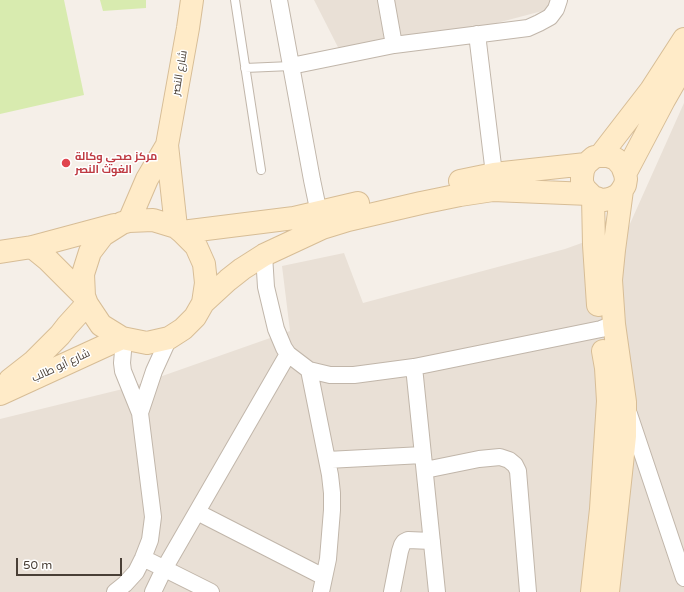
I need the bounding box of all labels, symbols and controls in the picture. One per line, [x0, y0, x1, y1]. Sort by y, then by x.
street label: شارع النصر [170, 49, 190, 97]
place label: مركز صحي وكالة الغوث النصر [75, 150, 157, 176]
marker: مركز صحي وكالة الغوث النصر [60, 157, 72, 169]
street label: شارع أبو طالب [30, 347, 92, 385]
scale bar [18, 550, 124, 576]
text: 50 m [23, 558, 52, 572]

